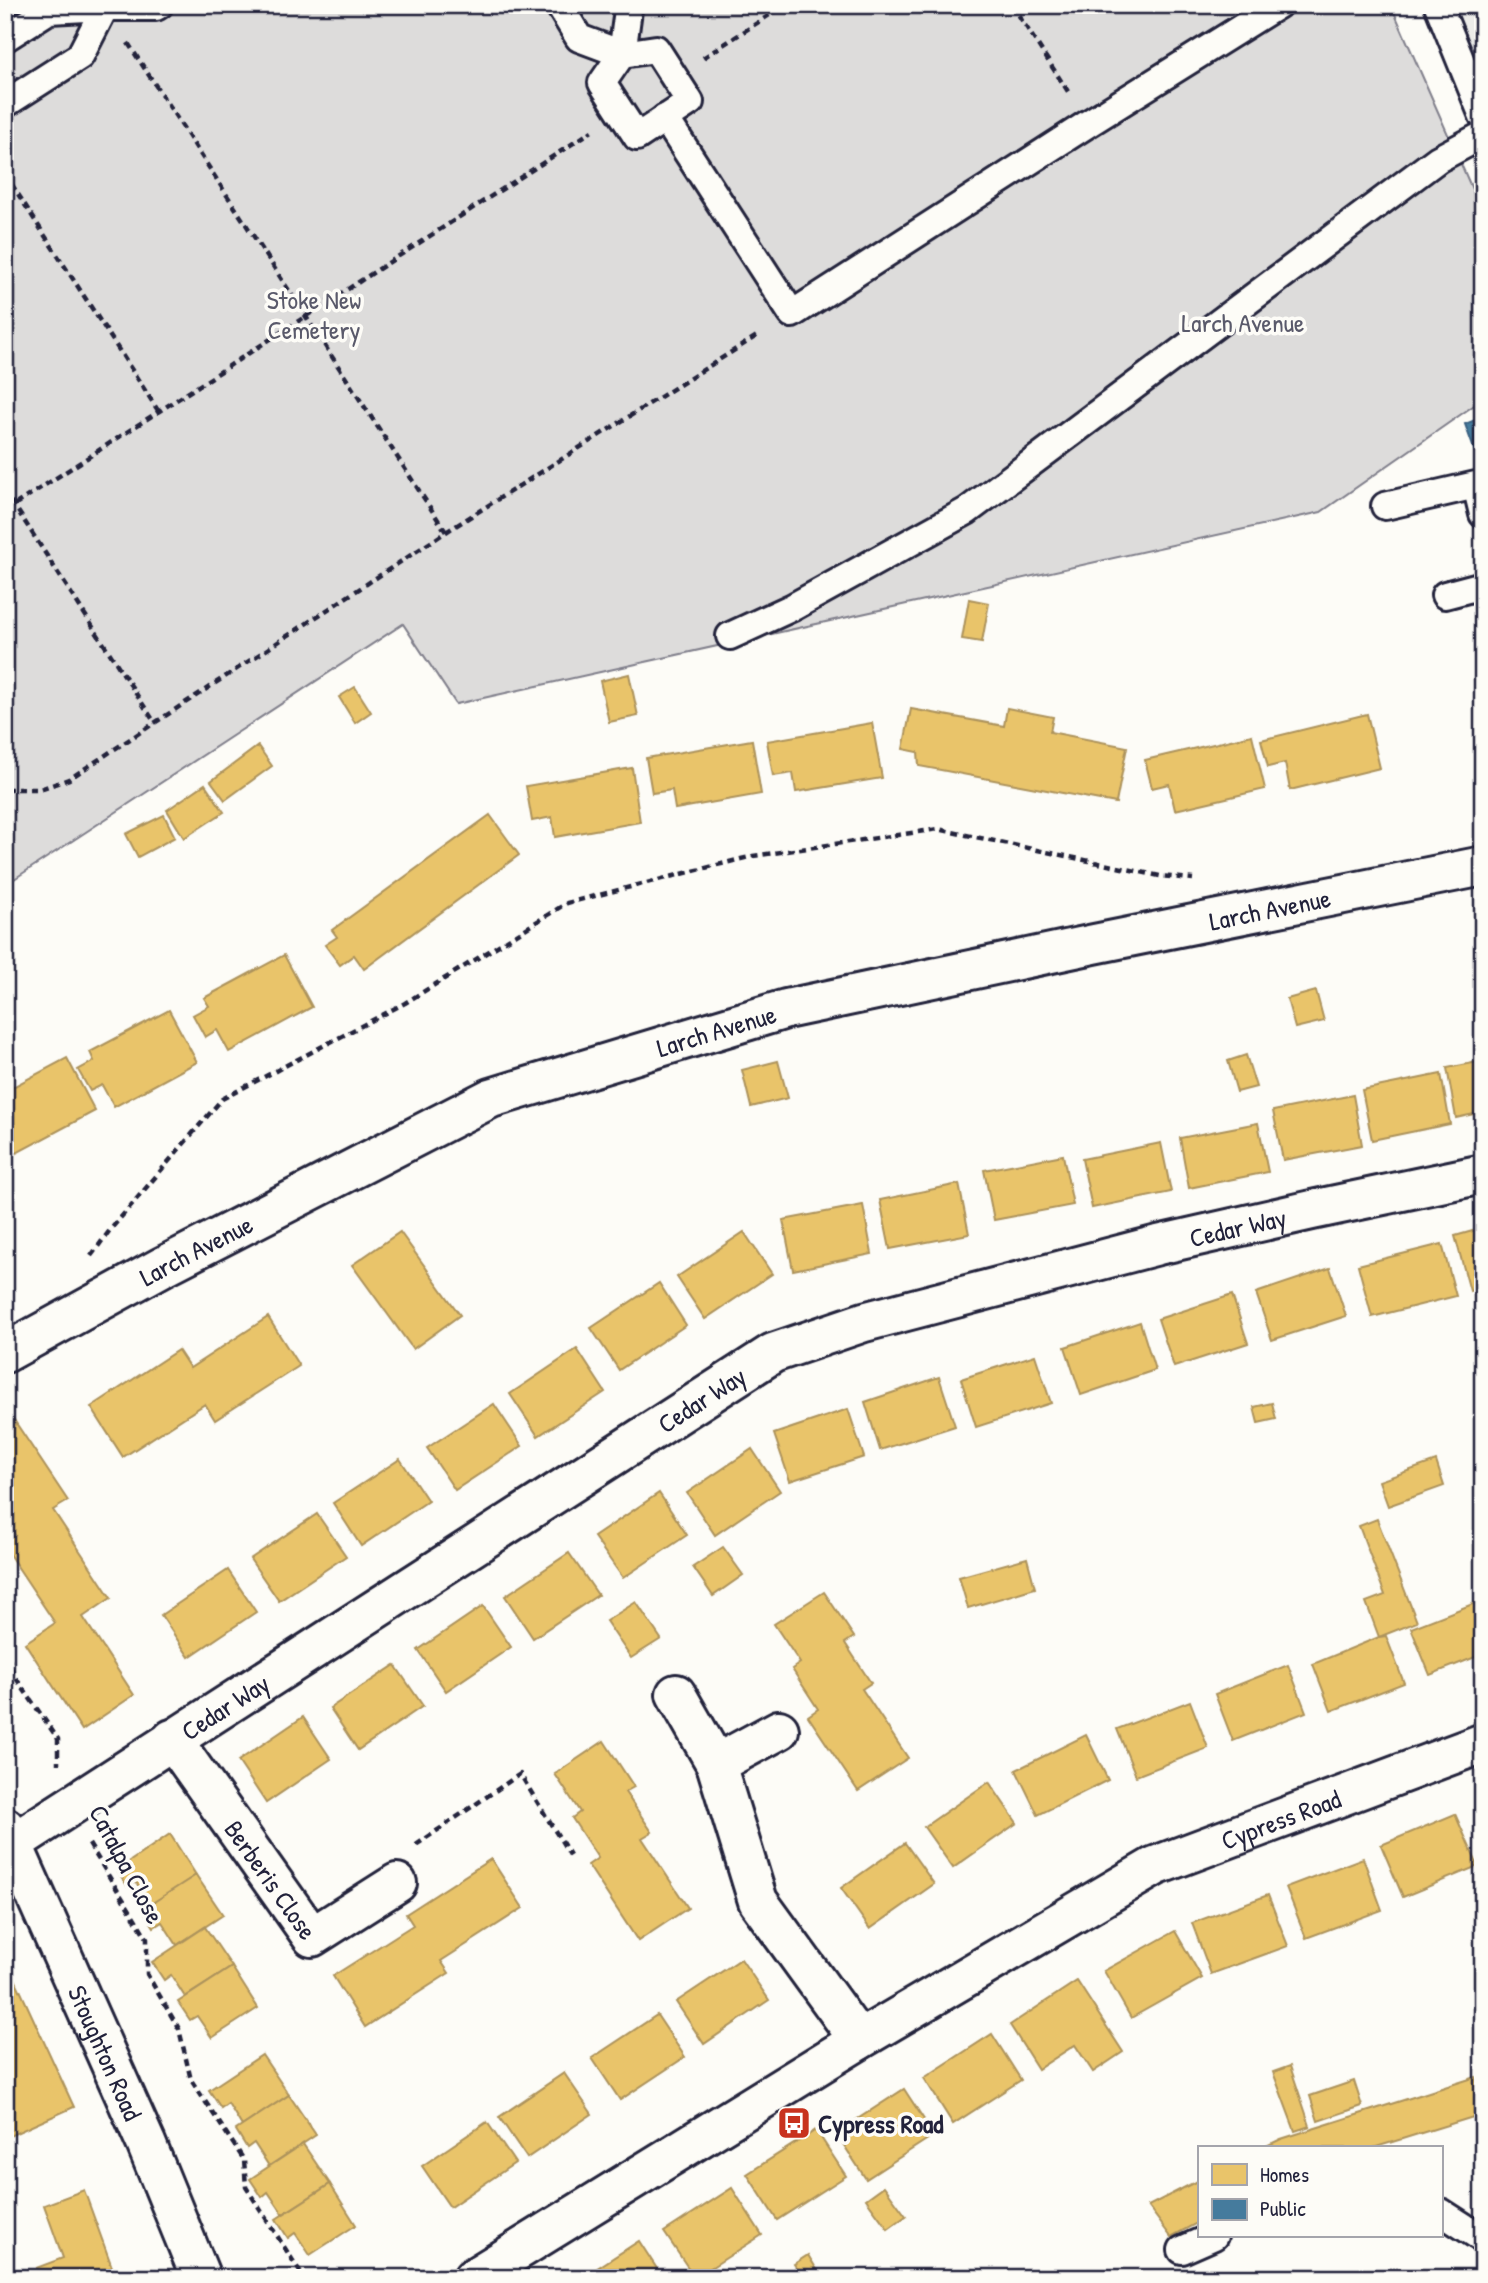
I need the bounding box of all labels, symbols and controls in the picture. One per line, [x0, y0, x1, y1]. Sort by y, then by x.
park label: Stoke New Cemetery [267, 282, 361, 347]
park label: Larch Avenue [1182, 305, 1304, 340]
street label: Larch Avenue [1206, 880, 1333, 938]
street label: Larch Avenue [652, 996, 780, 1065]
street label: Cedar Way [1186, 1199, 1289, 1255]
street label: Larch Avenue [133, 1206, 258, 1294]
street label: Cedar Way [651, 1358, 752, 1441]
street label: Cedar Way [174, 1665, 276, 1748]
street label: Cypress Road [1216, 1780, 1345, 1857]
street label: Catalpa Close [81, 1798, 173, 1930]
street label: Berberis Close [217, 1813, 326, 1946]
street label: Stoughton Road [60, 1980, 151, 2125]
bus stop icon: Cypress Road [775, 2104, 813, 2142]
place label: Cypress Road [818, 2106, 944, 2142]
legend [1198, 2146, 1442, 2238]
text: Homes [1260, 2160, 1309, 2189]
text: Public [1260, 2194, 1306, 2223]

